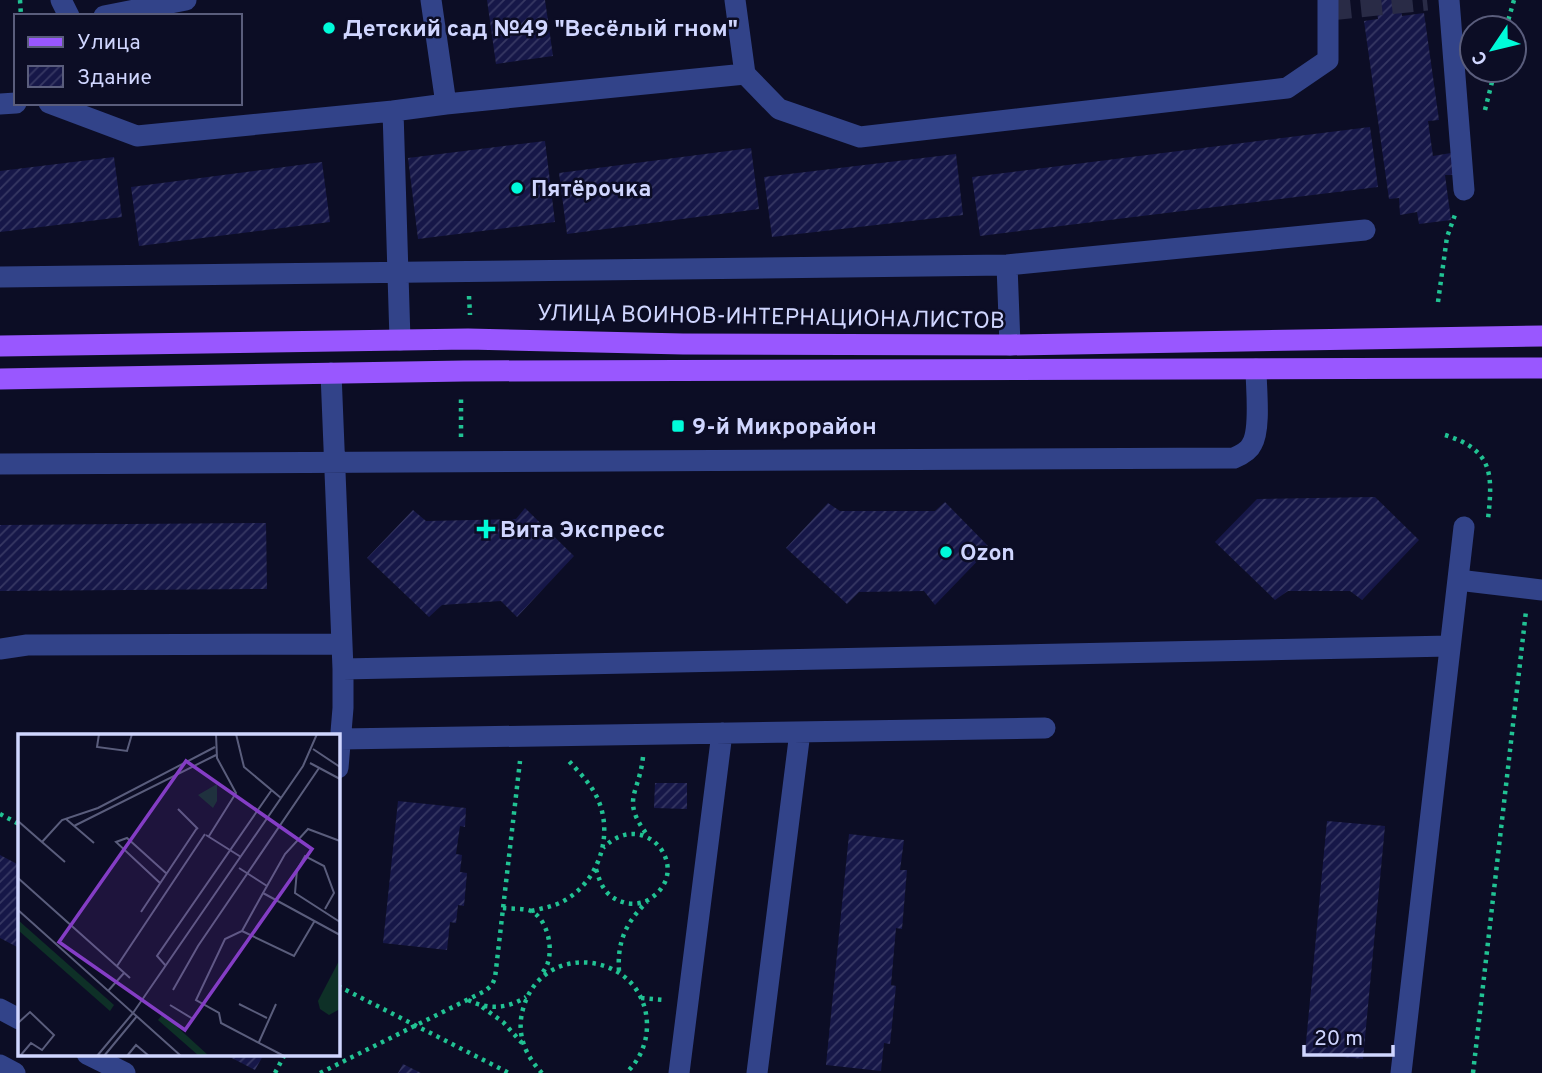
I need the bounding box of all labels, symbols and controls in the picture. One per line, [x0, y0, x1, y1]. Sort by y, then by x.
legend [14, 14, 242, 105]
north arrow [1458, 14, 1528, 84]
place label: Детский сад №49 "Весёлый гном" [343, 16, 738, 45]
marker: Детский сад №49 "Весёлый гном" [321, 20, 337, 36]
text: Улица [77, 30, 141, 57]
text: С [1467, 46, 1494, 69]
text: Здание [77, 65, 152, 92]
place label: Пятёрочка [531, 176, 651, 205]
marker: Пятёрочка [509, 180, 525, 196]
street label: УЛИЦА ВОИНОВ-ИНТЕРНАЦИОНАЛИСТОВ [537, 300, 1005, 337]
place label: 9-й Микрорайон [692, 414, 877, 443]
marker: 9-й Микрорайон [670, 418, 686, 434]
place label: Вита Экспресс [500, 517, 665, 546]
marker: Вита Экспресс [478, 521, 494, 537]
place label: Ozon [960, 540, 1015, 569]
marker: Ozon [938, 544, 954, 560]
inset map [18, 734, 340, 1056]
scale bar [1304, 1014, 1393, 1058]
text: 20 m [1314, 1026, 1363, 1053]

